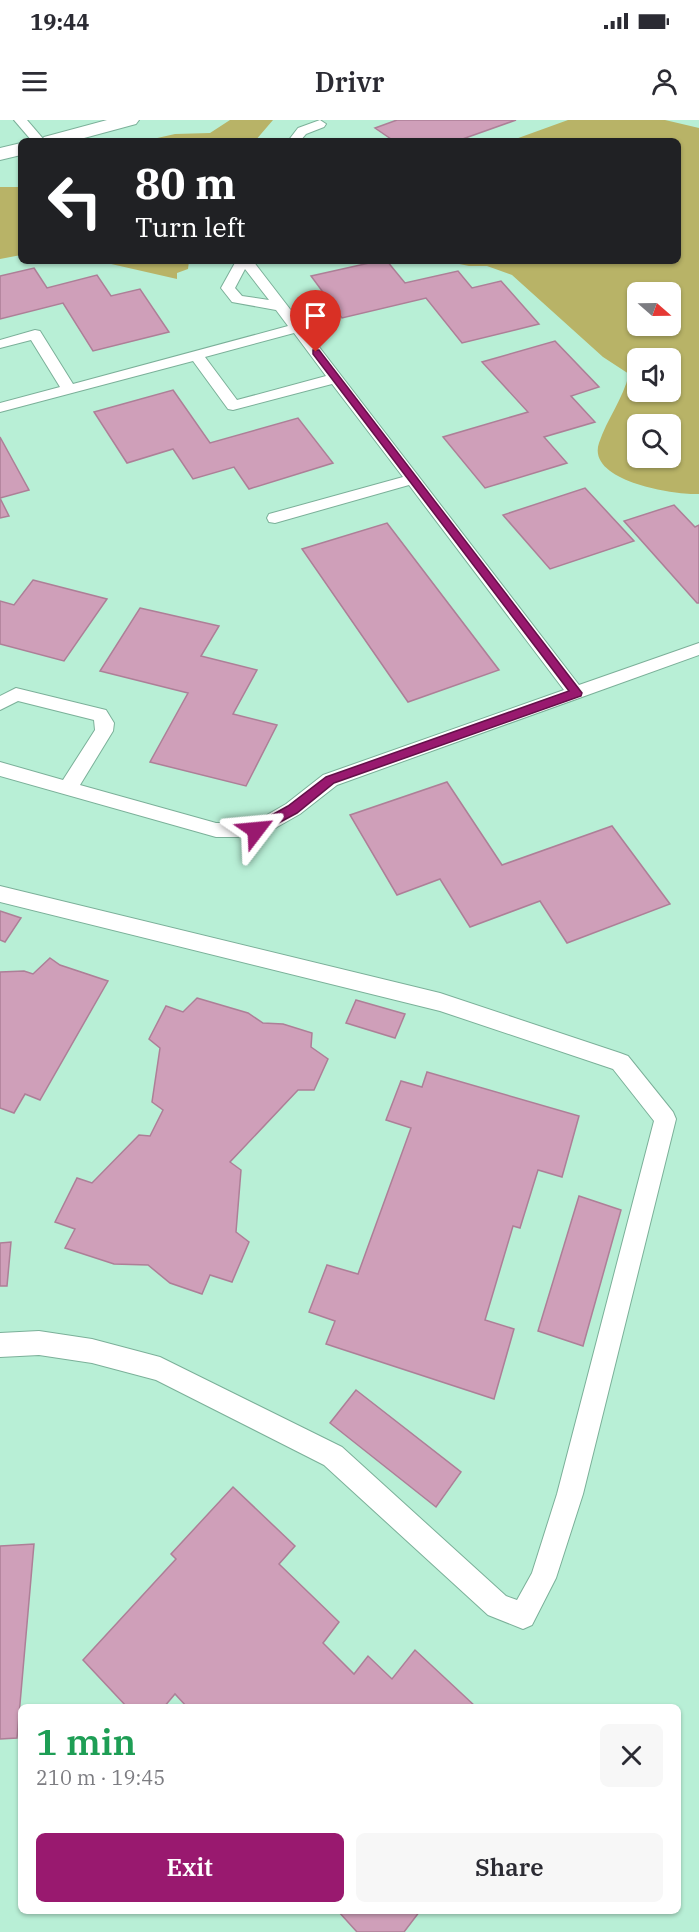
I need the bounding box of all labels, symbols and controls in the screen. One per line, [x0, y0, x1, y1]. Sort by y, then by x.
text: 19:44 [30, 7, 89, 36]
text: Drivr [315, 64, 384, 99]
icon: menu [18, 65, 51, 98]
icon: person [648, 65, 681, 98]
text: 80 m [135, 156, 236, 211]
icon: left [36, 162, 114, 240]
text: Turn left [135, 209, 246, 244]
north arrow [627, 282, 681, 336]
map controls [627, 282, 681, 468]
pin [290, 290, 341, 352]
icon: arrive [299, 299, 332, 332]
button: sound [627, 348, 681, 402]
button: search [627, 414, 681, 468]
position arrow [224, 798, 288, 862]
text: 1 min [36, 1718, 136, 1765]
button: close [600, 1724, 663, 1787]
text: 210 m · 19:45 [36, 1764, 165, 1791]
button: Exit [36, 1833, 344, 1902]
button: Share [356, 1833, 663, 1902]

